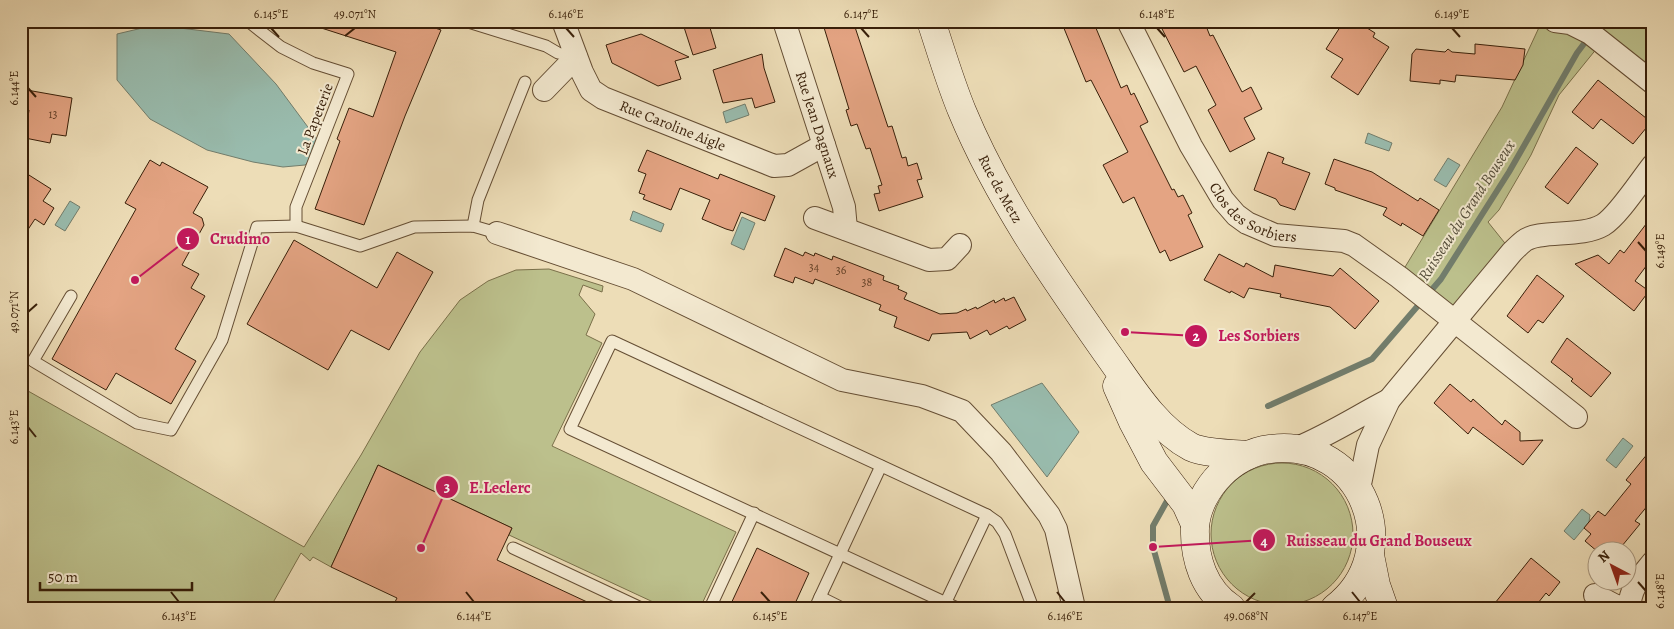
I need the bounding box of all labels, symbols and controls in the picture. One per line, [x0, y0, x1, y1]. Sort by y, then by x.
text: 6.145°E [254, 6, 288, 22]
text: 49.071°N [334, 6, 377, 22]
text: 6.146°E [548, 6, 584, 22]
text: 6.147°E [844, 6, 878, 22]
text: 6.148°E [1139, 6, 1175, 22]
text: 6.149°E [1435, 6, 1469, 22]
street label: Rue Jean Dagnaux [791, 69, 844, 181]
text: 6.144°E [6, 71, 22, 105]
street label: La Papeterie [292, 80, 338, 158]
street label: Rue Caroline Aigle [617, 96, 729, 156]
house number: 13 [48, 106, 58, 122]
water label: Ruisseau du Grand Bouseux [1413, 135, 1521, 285]
street label: Rue de Metz [973, 151, 1027, 227]
street label: Clos des Sorbiers [1205, 178, 1297, 247]
callout: Crudimo [176, 223, 280, 254]
text: Crudimo [210, 228, 270, 250]
text: 1 [185, 229, 191, 249]
text: 6.149°E [1652, 234, 1668, 268]
house number: 34 [809, 259, 820, 275]
house number: 36 [836, 262, 847, 278]
house number: 38 [862, 274, 873, 290]
text: 49.071°N [6, 290, 22, 333]
callout: Les Sorbiers [1183, 320, 1310, 351]
text: Les Sorbiers [1218, 325, 1300, 347]
text: 2 [1192, 326, 1200, 346]
text: 6.143°E [6, 410, 22, 444]
callout: E.Leclerc [434, 472, 541, 503]
text: 3 [444, 477, 450, 497]
text: E.Leclerc [469, 477, 531, 499]
callout: Ruisseau du Grand Bouseux [1252, 525, 1482, 556]
text: Ruisseau du Grand Bouseux [1286, 530, 1472, 552]
text: 4 [1260, 531, 1268, 551]
north arrow [1586, 542, 1636, 592]
text: N [1594, 546, 1614, 567]
scale bar [40, 559, 192, 591]
text: 50 m [48, 567, 78, 587]
text: 6.148°E [1652, 573, 1668, 609]
text: 6.143°E [162, 608, 196, 624]
text: 6.144°E [457, 608, 491, 624]
text: 6.145°E [753, 608, 787, 624]
text: 6.146°E [1047, 608, 1083, 624]
text: 49.068°N [1224, 608, 1269, 624]
text: 6.147°E [1343, 608, 1377, 624]

